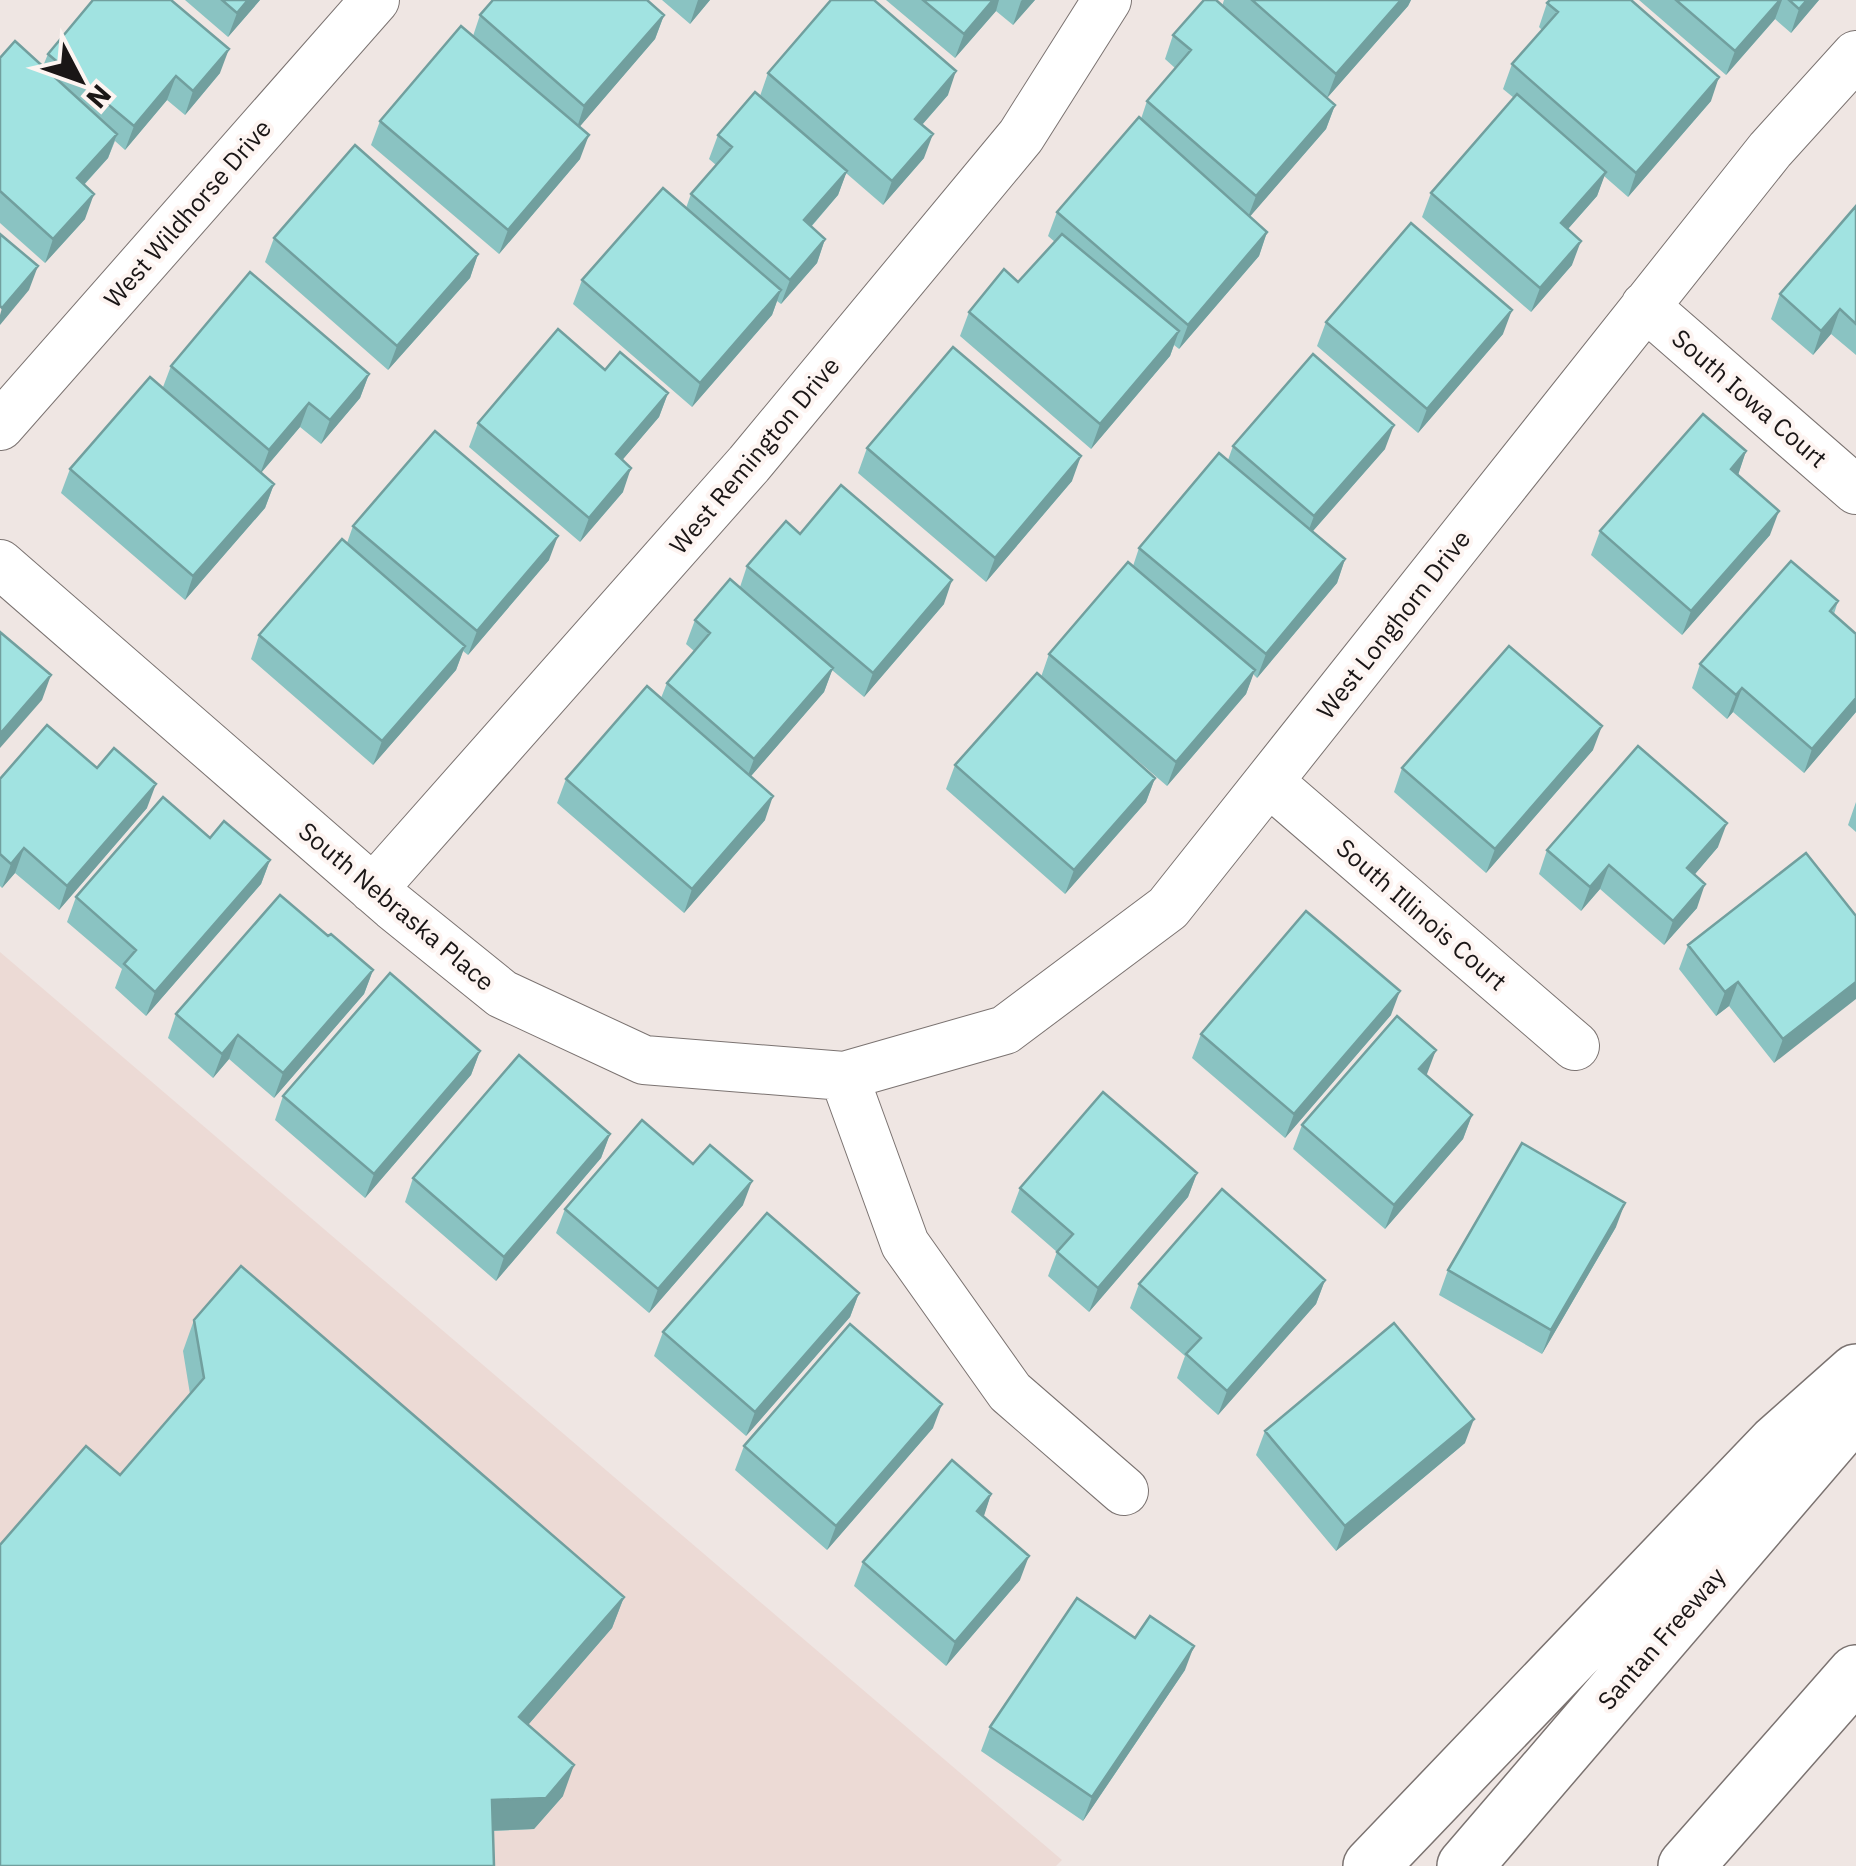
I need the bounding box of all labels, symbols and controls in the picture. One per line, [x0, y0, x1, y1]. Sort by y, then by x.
north arrow [30, 30, 130, 130]
text: N [79, 77, 120, 117]
street label: West Wildhorse Drive [96, 112, 278, 314]
street label: South Iowa Court [1665, 321, 1835, 475]
street label: West Remington Drive [662, 349, 846, 561]
street label: West Longhorn Drive [1309, 523, 1477, 725]
street label: South Nebraska Place [292, 814, 502, 998]
street label: South Illinois Court [1330, 831, 1514, 997]
street label: Santan Freeway [1590, 1559, 1732, 1716]

